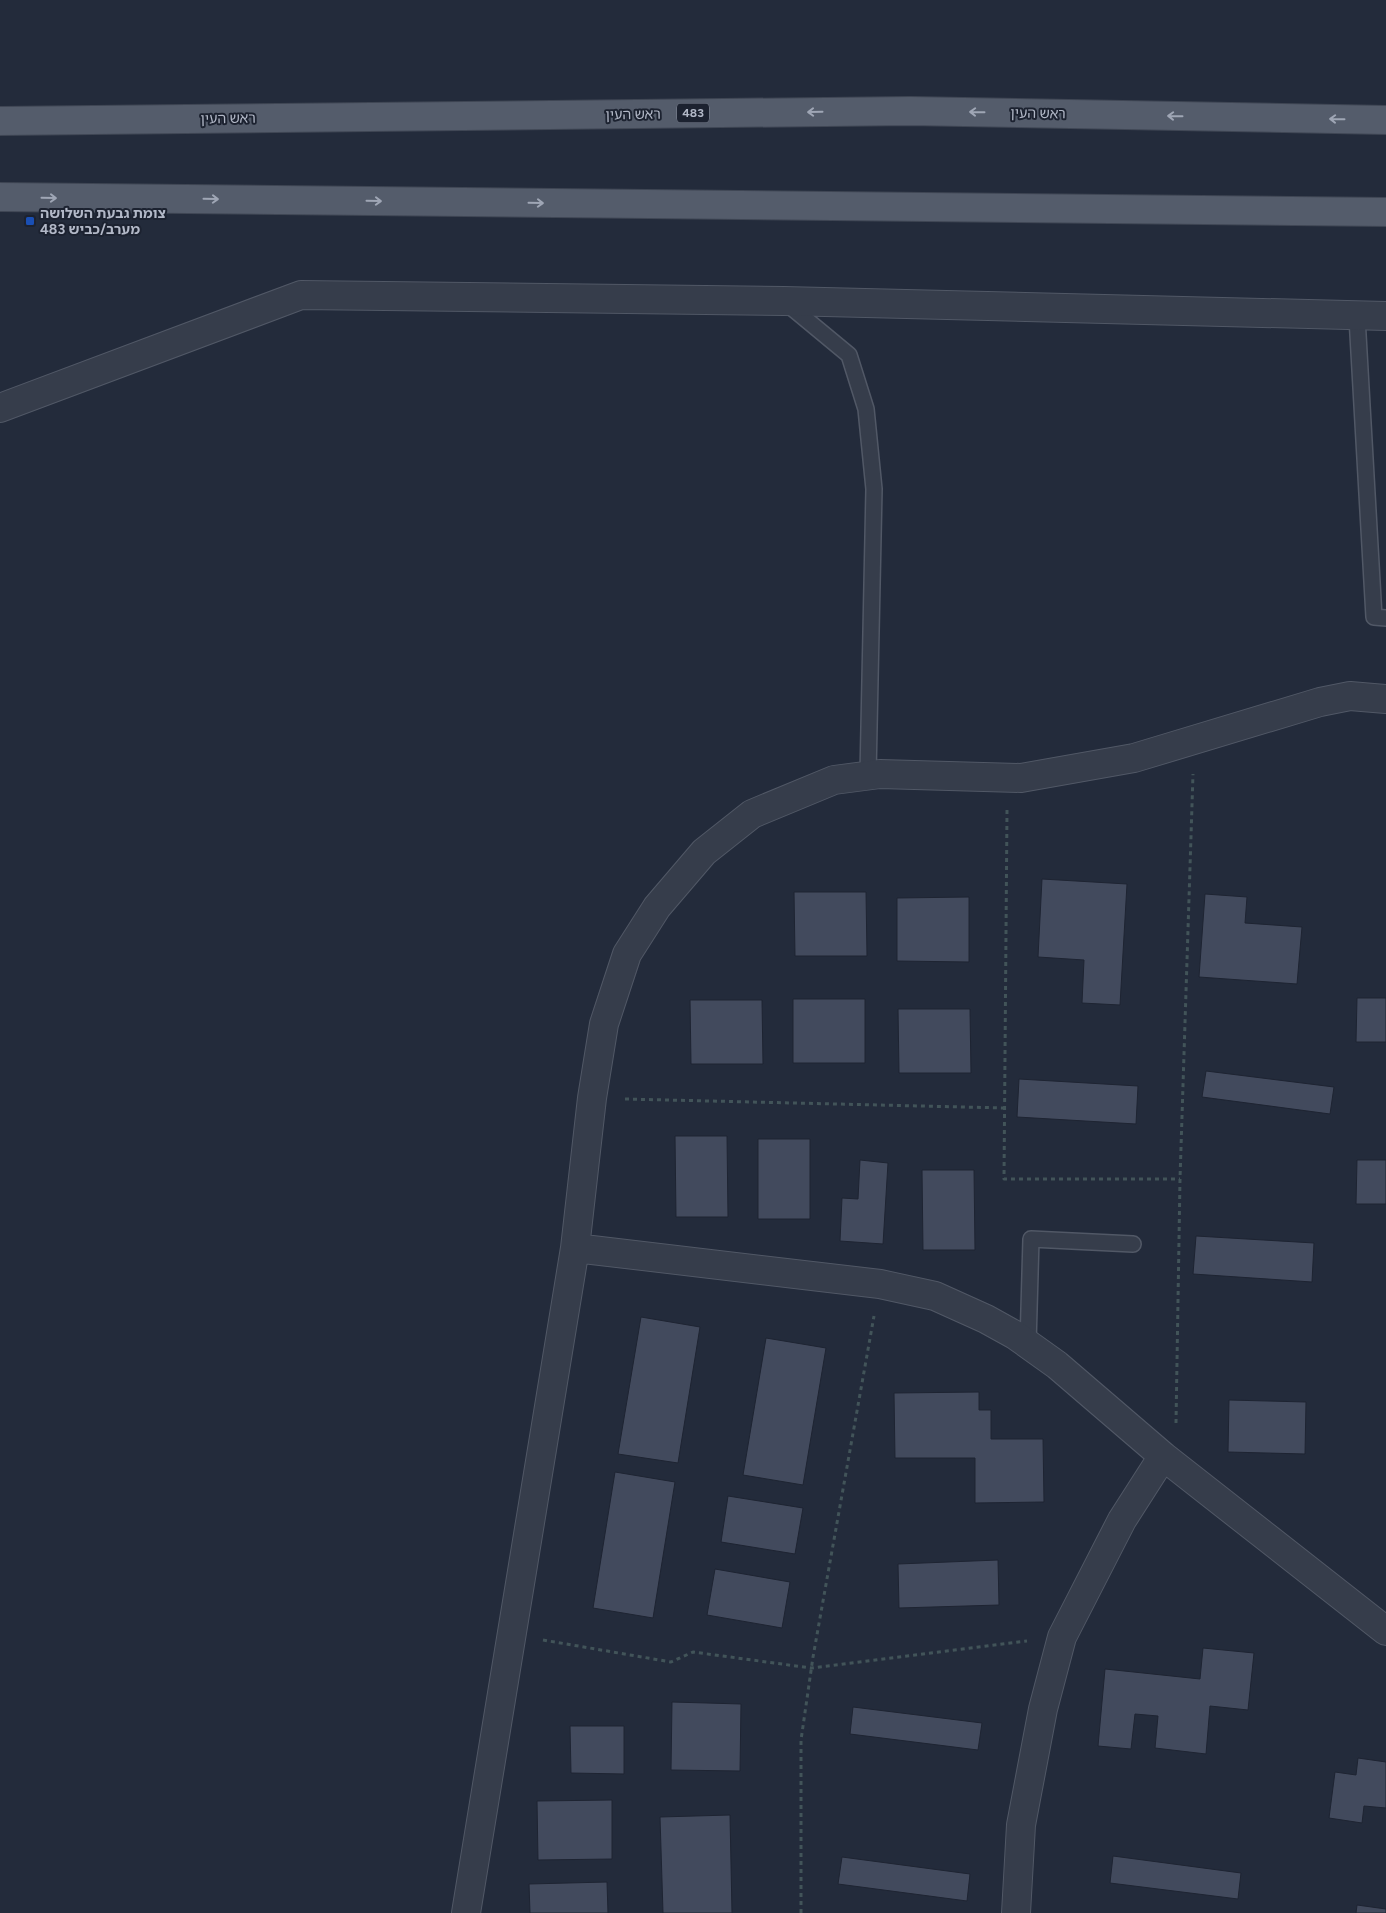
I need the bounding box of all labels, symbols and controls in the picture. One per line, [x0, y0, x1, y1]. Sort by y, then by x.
road number: 483 [677, 104, 709, 122]
street label: ראש העין [1010, 105, 1066, 122]
street label: ראש העין [605, 106, 661, 123]
one-way arrow [807, 107, 824, 117]
one-way arrow [970, 107, 986, 117]
street label: ראש העין [200, 110, 256, 127]
one-way arrow [1167, 111, 1183, 120]
one-way arrow [1330, 114, 1346, 123]
one-way arrow [40, 193, 56, 202]
one-way arrow [202, 194, 219, 204]
one-way arrow [365, 196, 381, 206]
one-way arrow [528, 198, 544, 208]
place label: צומת גבעת השלושה מערב/כביש 483 [40, 205, 166, 238]
marker: צומת גבעת השלושה מערב/כביש 483 [24, 215, 36, 227]

